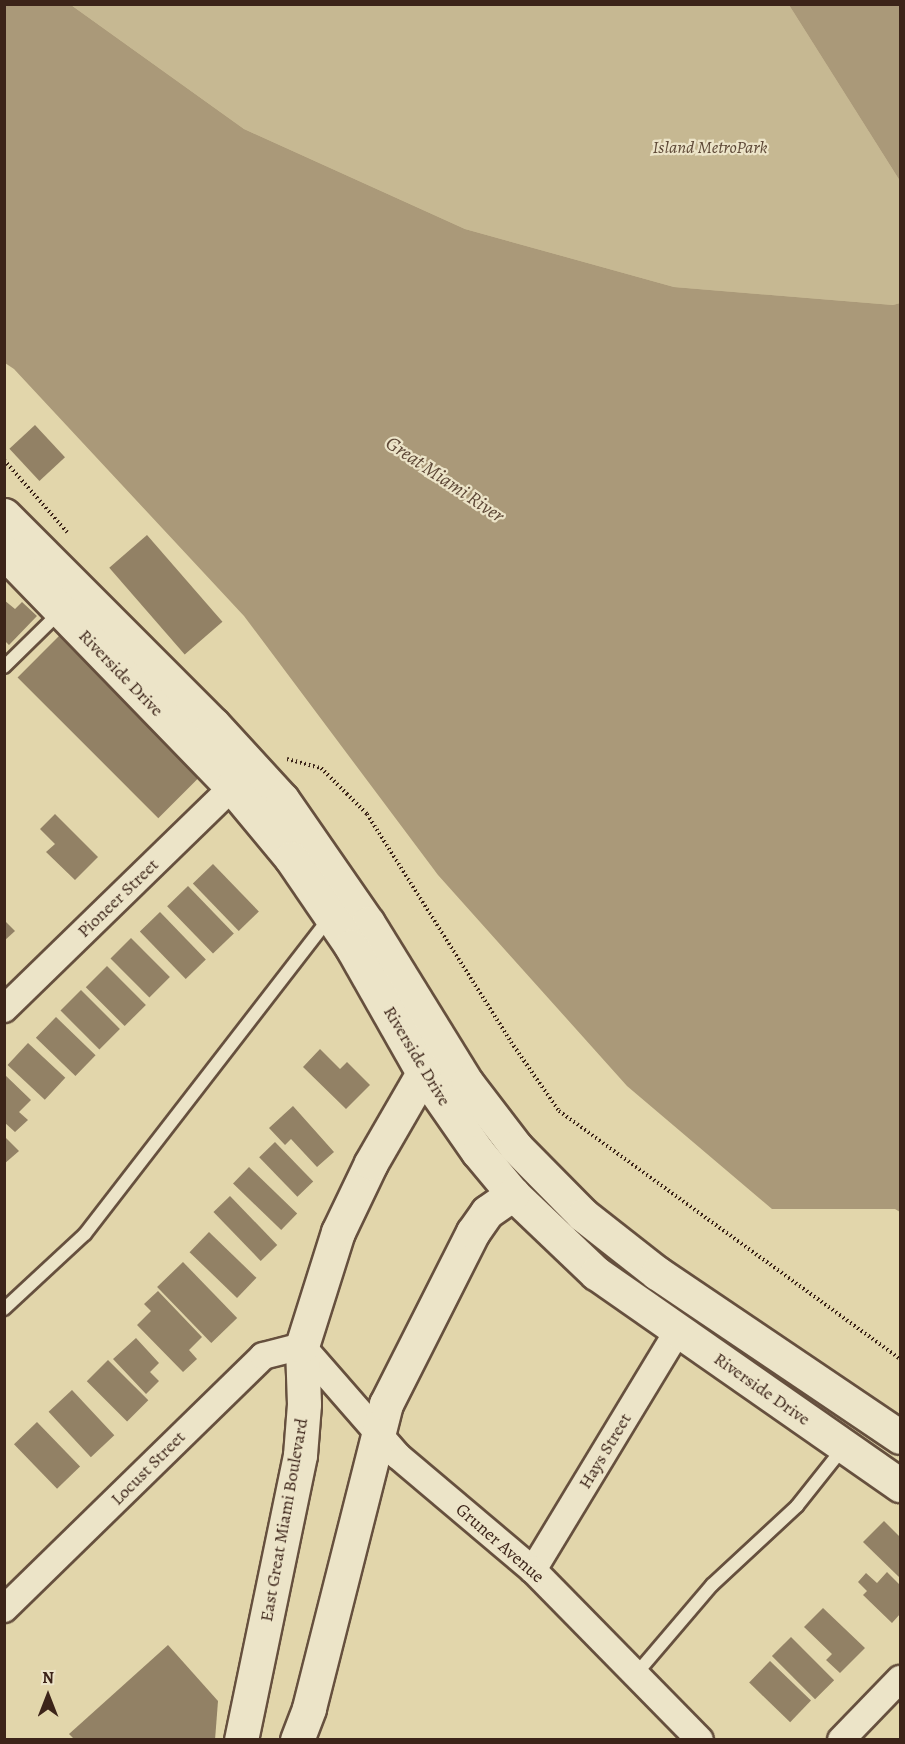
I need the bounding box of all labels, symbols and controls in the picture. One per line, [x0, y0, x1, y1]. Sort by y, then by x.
park label: Island MetroPark [652, 136, 768, 158]
water label: Great Miami River [381, 431, 509, 527]
street label: Riverside Drive [74, 625, 168, 721]
street label: Pioneer Street [73, 854, 163, 942]
street label: Riverside Drive [379, 1002, 455, 1110]
street label: Riverside Drive [710, 1348, 814, 1430]
street label: Hays Street [574, 1409, 636, 1493]
street label: East Great Miami Boulevard [255, 1417, 313, 1623]
street label: Locust Street [106, 1426, 190, 1510]
street label: Gruner Avenue [451, 1499, 549, 1587]
north arrow [18, 1666, 78, 1726]
text: N [42, 1667, 54, 1689]

